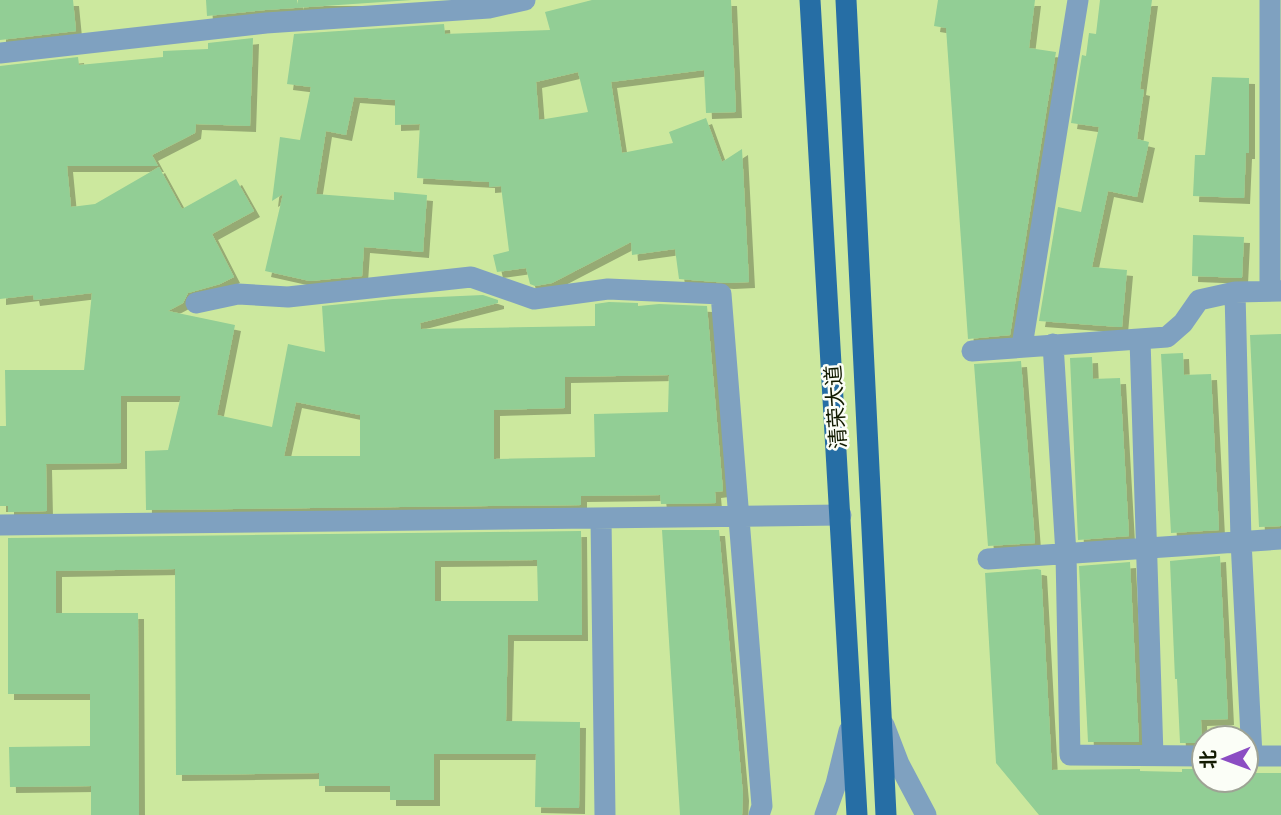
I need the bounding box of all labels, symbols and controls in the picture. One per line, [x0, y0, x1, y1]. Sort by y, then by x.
street label: 清荣大道 [818, 364, 852, 450]
north arrow [1190, 724, 1260, 794]
text: 北 [1195, 750, 1221, 769]

